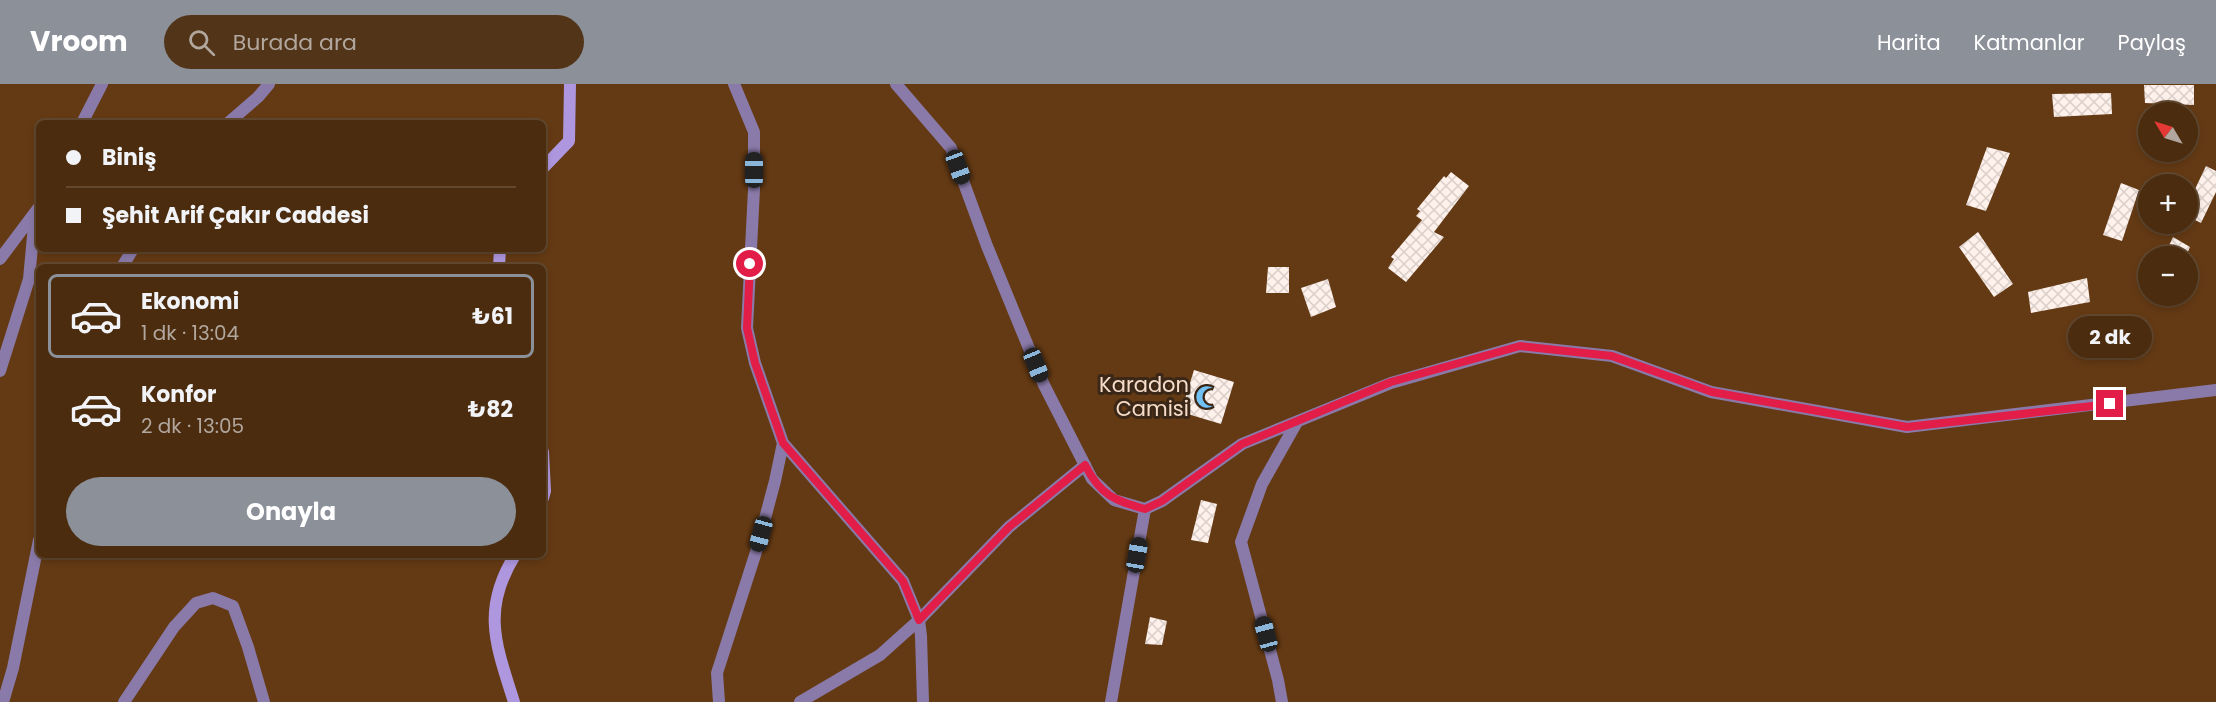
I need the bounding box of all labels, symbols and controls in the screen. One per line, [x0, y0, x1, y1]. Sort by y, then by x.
search box [164, 15, 584, 69]
text: Vroom [30, 22, 128, 61]
icon: search [185, 26, 218, 59]
text: Burada ara [233, 27, 357, 58]
text: Harita [1877, 28, 1941, 57]
text: Katmanlar [1974, 28, 2084, 57]
text: Paylaş [2117, 28, 2186, 57]
north arrow [2138, 102, 2198, 162]
map controls [2138, 102, 2198, 306]
text: Biniş [102, 142, 157, 173]
car [943, 147, 973, 187]
car [745, 152, 763, 188]
button: + [2138, 174, 2198, 234]
text: Şehit Arif Çakır Caddesi [102, 200, 369, 231]
button: − [2138, 246, 2198, 306]
route start [736, 250, 763, 277]
text: Ekonomi [141, 286, 239, 317]
icon: car [69, 289, 123, 343]
text: ₺61 [472, 301, 513, 332]
callout: 2 dk [2068, 317, 2152, 359]
text: 1 dk · 13:04 [141, 319, 239, 347]
text: 2 dk [2089, 323, 2131, 351]
car [1021, 345, 1051, 385]
place label: Karadon Camisi [1099, 370, 1189, 423]
text: Konfor [141, 379, 217, 410]
icon: car [69, 382, 123, 436]
mosque icon: Karadon Camisi [1194, 384, 1220, 410]
route end [2096, 390, 2123, 417]
text: ₺82 [468, 394, 513, 425]
text: 2 dk · 13:05 [141, 412, 244, 440]
button: Onayla [66, 477, 516, 546]
car [748, 514, 774, 554]
car [1125, 536, 1149, 574]
car [1253, 614, 1279, 654]

